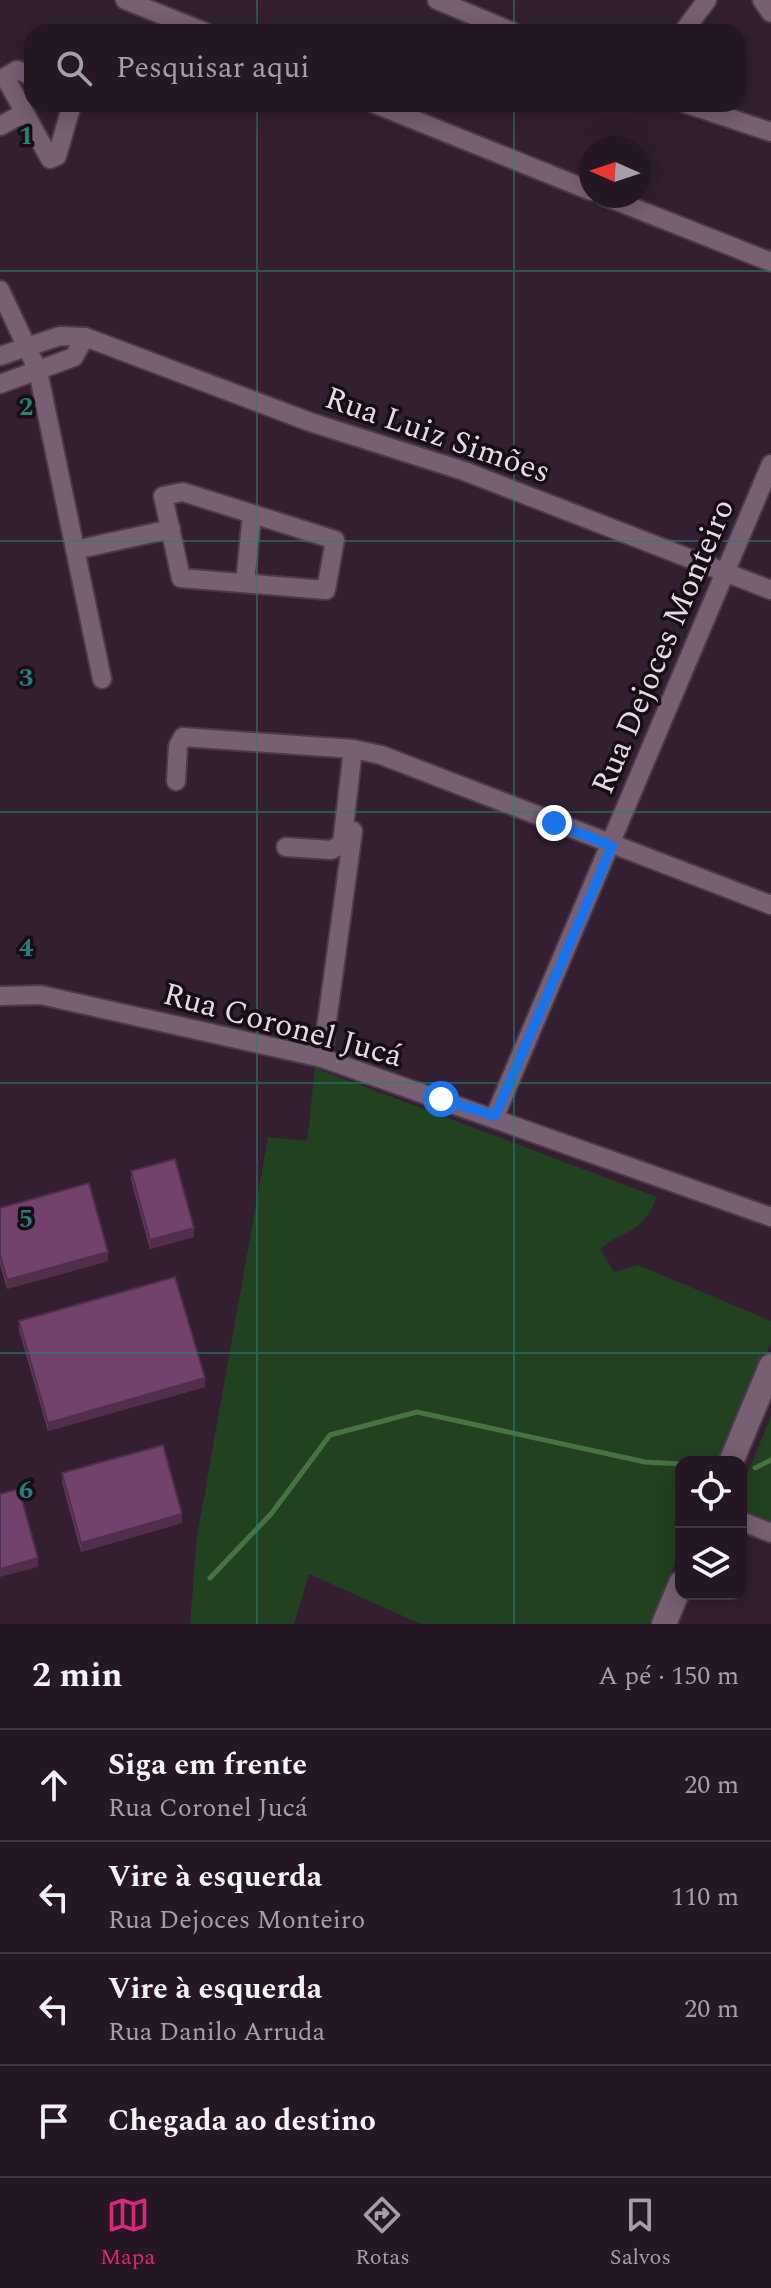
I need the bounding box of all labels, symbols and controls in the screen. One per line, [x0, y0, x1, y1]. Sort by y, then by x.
search box [24, 24, 747, 112]
text: Pesquisar aqui [116, 45, 310, 91]
icon: search [52, 46, 96, 90]
text: 1 [19, 116, 33, 156]
north arrow [579, 136, 651, 208]
street label: Rua Luiz Simões [318, 374, 557, 497]
text: 2 [19, 387, 33, 427]
street label: Rua Dejoces Monteiro [579, 491, 748, 802]
text: 3 [19, 658, 33, 698]
route end [536, 805, 572, 841]
text: 4 [19, 928, 34, 968]
street label: Rua Coronel Jucá [158, 970, 408, 1081]
route start [423, 1081, 459, 1117]
text: 5 [19, 1199, 33, 1239]
map controls [675, 1456, 747, 1600]
button: locate [675, 1456, 747, 1528]
text: 6 [19, 1470, 33, 1510]
button: layers [675, 1528, 747, 1600]
text: 2 min [32, 1650, 122, 1702]
text: A pé · 150 m [598, 1656, 739, 1696]
text: Siga em frente [108, 1742, 307, 1788]
icon: ahead [32, 1763, 76, 1807]
text: 20 m [684, 1765, 739, 1805]
text: Rua Coronel Jucá [108, 1788, 308, 1828]
text: Vire à esquerda [108, 1854, 322, 1900]
icon: left [32, 1875, 76, 1919]
text: 110 m [671, 1877, 739, 1917]
text: Rua Dejoces Monteiro [108, 1900, 365, 1940]
text: Vire à esquerda [108, 1966, 322, 2012]
icon: left [32, 1987, 76, 2031]
text: 20 m [684, 1989, 739, 2029]
text: Rua Danilo Arruda [108, 2012, 325, 2052]
text: Chegada ao destino [108, 2098, 376, 2144]
icon: arrive [32, 2099, 76, 2143]
tab: Mapa [100, 2193, 155, 2274]
tab: Rotas [355, 2193, 410, 2274]
tab: Salvos [610, 2193, 671, 2274]

